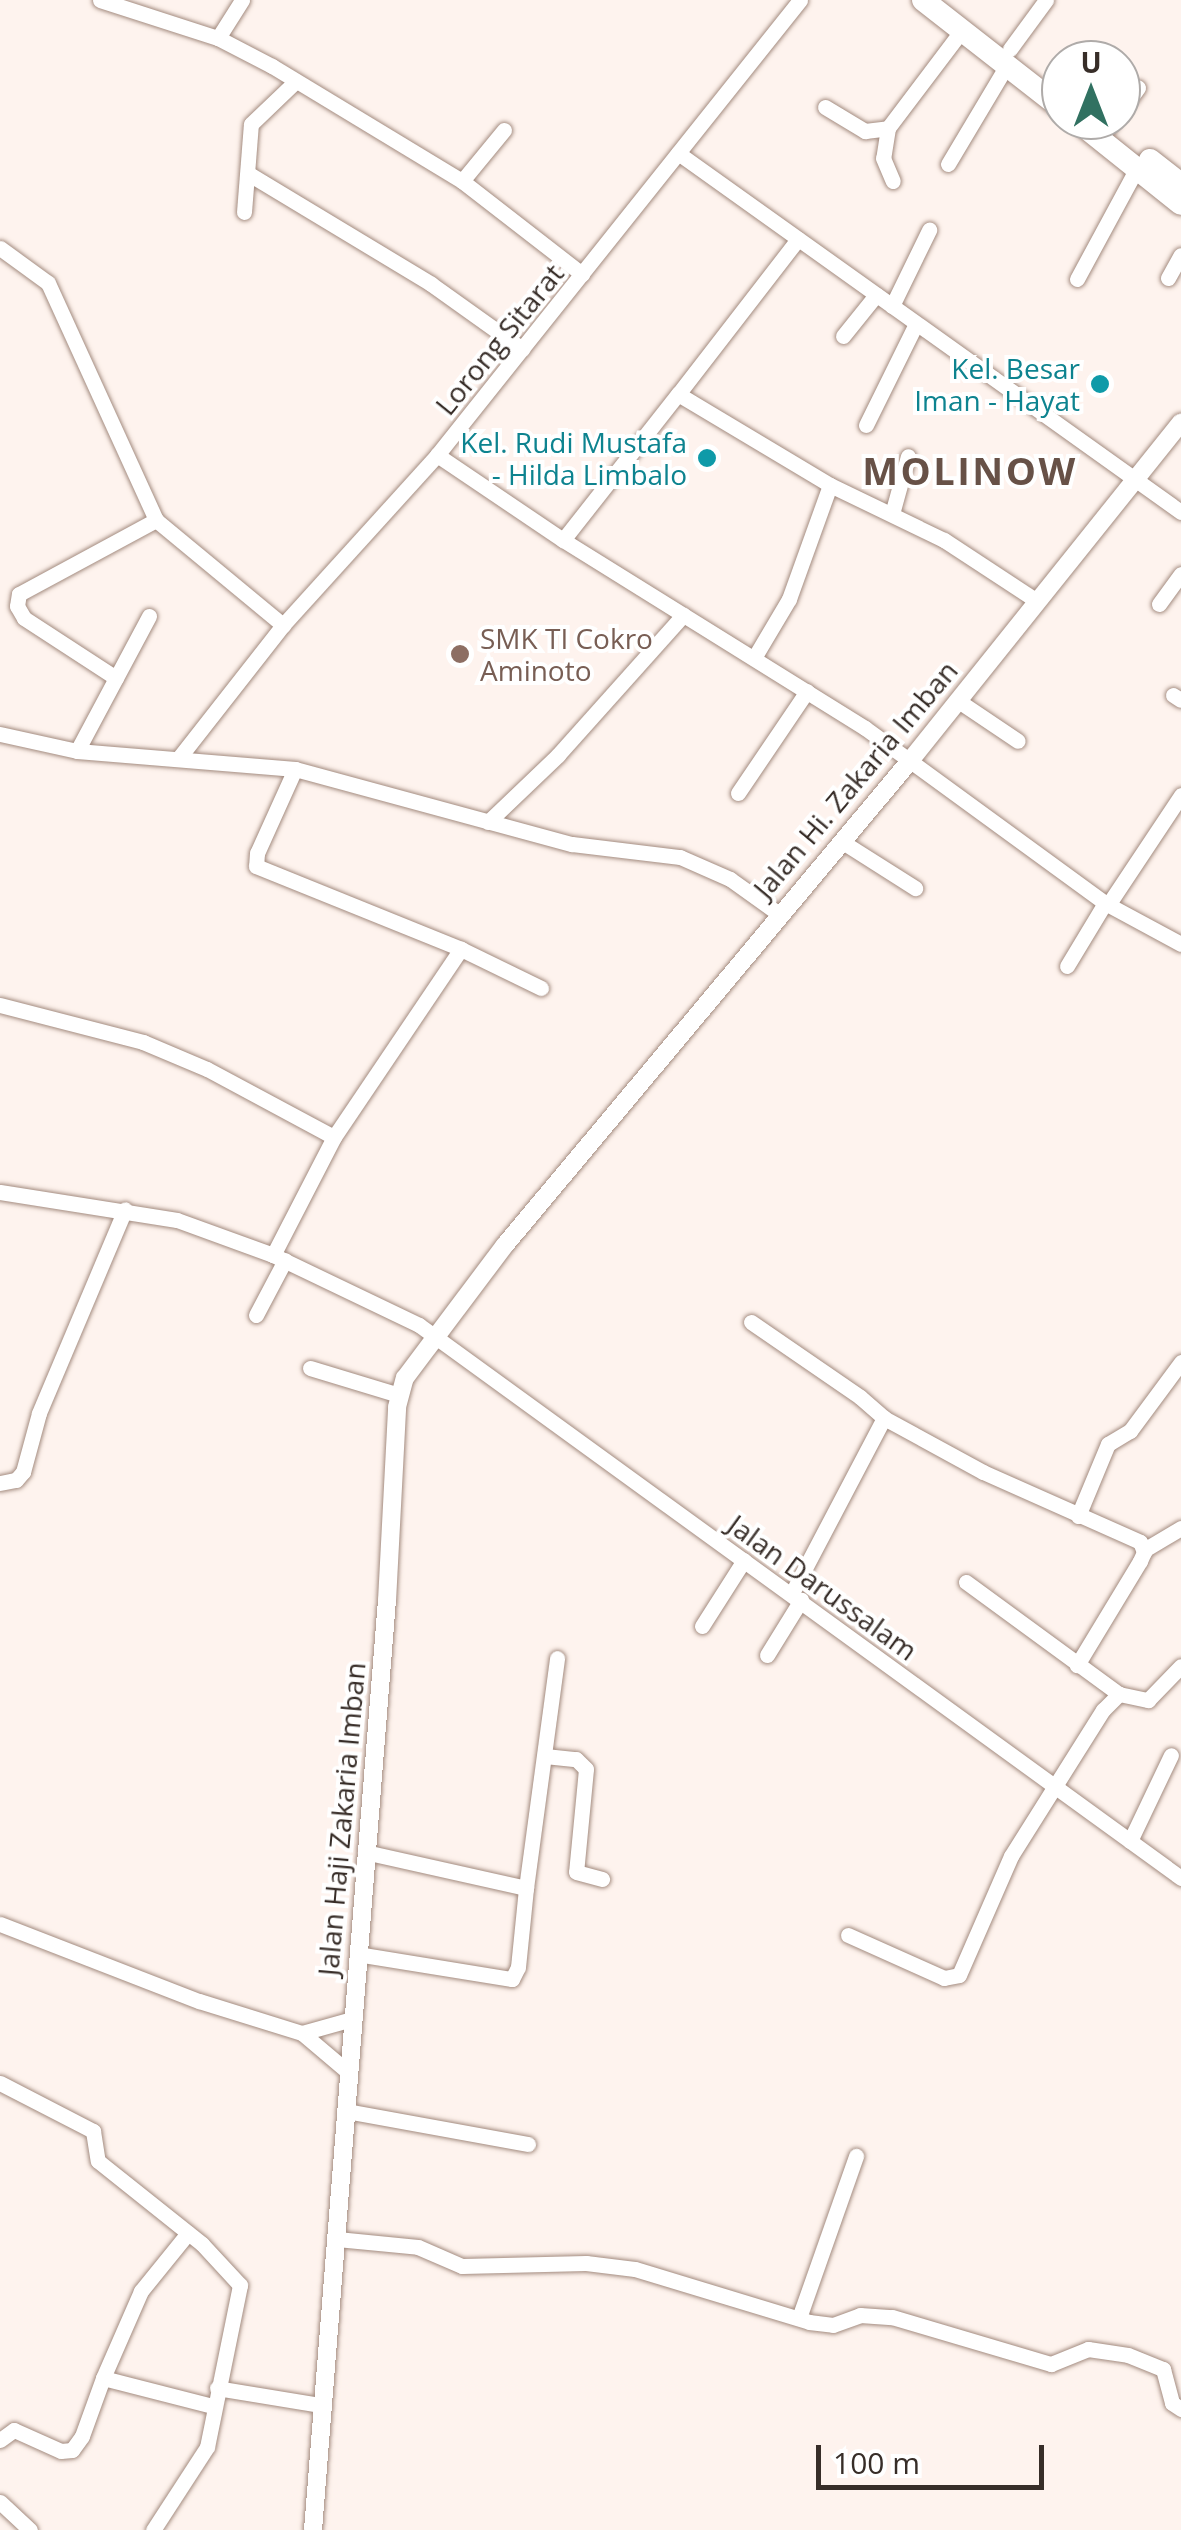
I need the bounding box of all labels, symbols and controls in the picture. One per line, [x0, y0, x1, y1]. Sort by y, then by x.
north arrow [1041, 40, 1141, 140]
text: U [1080, 43, 1102, 81]
street label: Lorong Sitarat [428, 257, 570, 421]
place label: Kel. Besar Iman - Hayat [914, 351, 1080, 417]
marker: Kel. Besar Iman - Hayat [1089, 373, 1111, 395]
place label: Kel. Rudi Mustafa - Hilda Limbalo [460, 425, 687, 491]
marker: Kel. Rudi Mustafa - Hilda Limbalo [696, 447, 718, 469]
district label: MOLINOW [862, 448, 1078, 494]
place label: SMK TI Cokro Aminoto [480, 621, 653, 687]
marker: SMK TI Cokro Aminoto [449, 643, 471, 665]
street label: Jalan Hi. Zakaria Imban [746, 654, 964, 904]
street label: Jalan Darussalam [722, 1507, 924, 1667]
street label: Jalan Haji Zakaria Imban [311, 1661, 371, 1977]
scale bar [821, 2425, 1048, 2487]
text: 100 m [833, 2442, 920, 2483]

